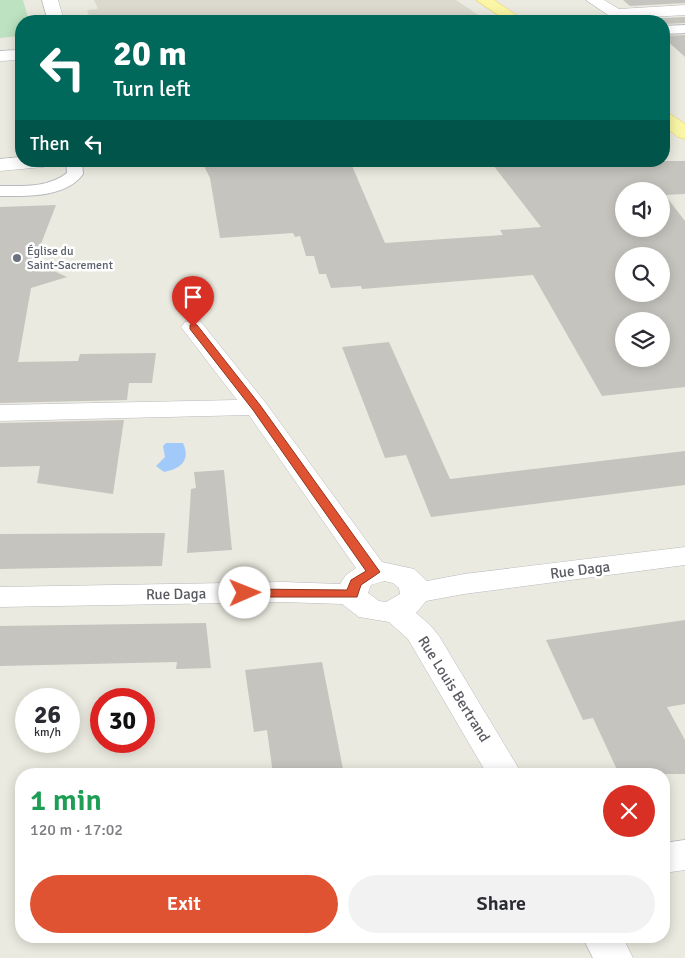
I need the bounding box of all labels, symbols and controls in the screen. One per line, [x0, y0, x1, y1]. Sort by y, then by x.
text: 20 m [113, 32, 187, 75]
icon: left [30, 35, 95, 100]
text: Turn left [113, 75, 191, 102]
icon: left [80, 130, 108, 158]
text: Then [30, 132, 70, 156]
map controls [615, 182, 670, 367]
button: sound [615, 182, 670, 237]
place label: Église du Saint-Sacrement [27, 244, 113, 273]
button: search [615, 247, 670, 302]
marker: Église du Saint-Sacrement [11, 252, 23, 264]
pin [172, 276, 214, 327]
icon: arrive [179, 283, 207, 311]
button: layers [615, 312, 670, 367]
street label: Rue Daga [549, 557, 611, 583]
position arrow [218, 566, 270, 618]
street label: Rue Daga [146, 584, 206, 604]
street label: Rue Louis Bertrand [414, 633, 494, 745]
speed limit sign: 30 [90, 688, 155, 753]
text: 26 [34, 699, 61, 730]
text: km/h [34, 725, 61, 740]
text: 1 min [30, 782, 102, 819]
button: close [603, 785, 655, 837]
text: 120 m · 17:02 [30, 820, 123, 840]
button: Exit [30, 875, 338, 933]
button: Share [348, 875, 655, 933]

